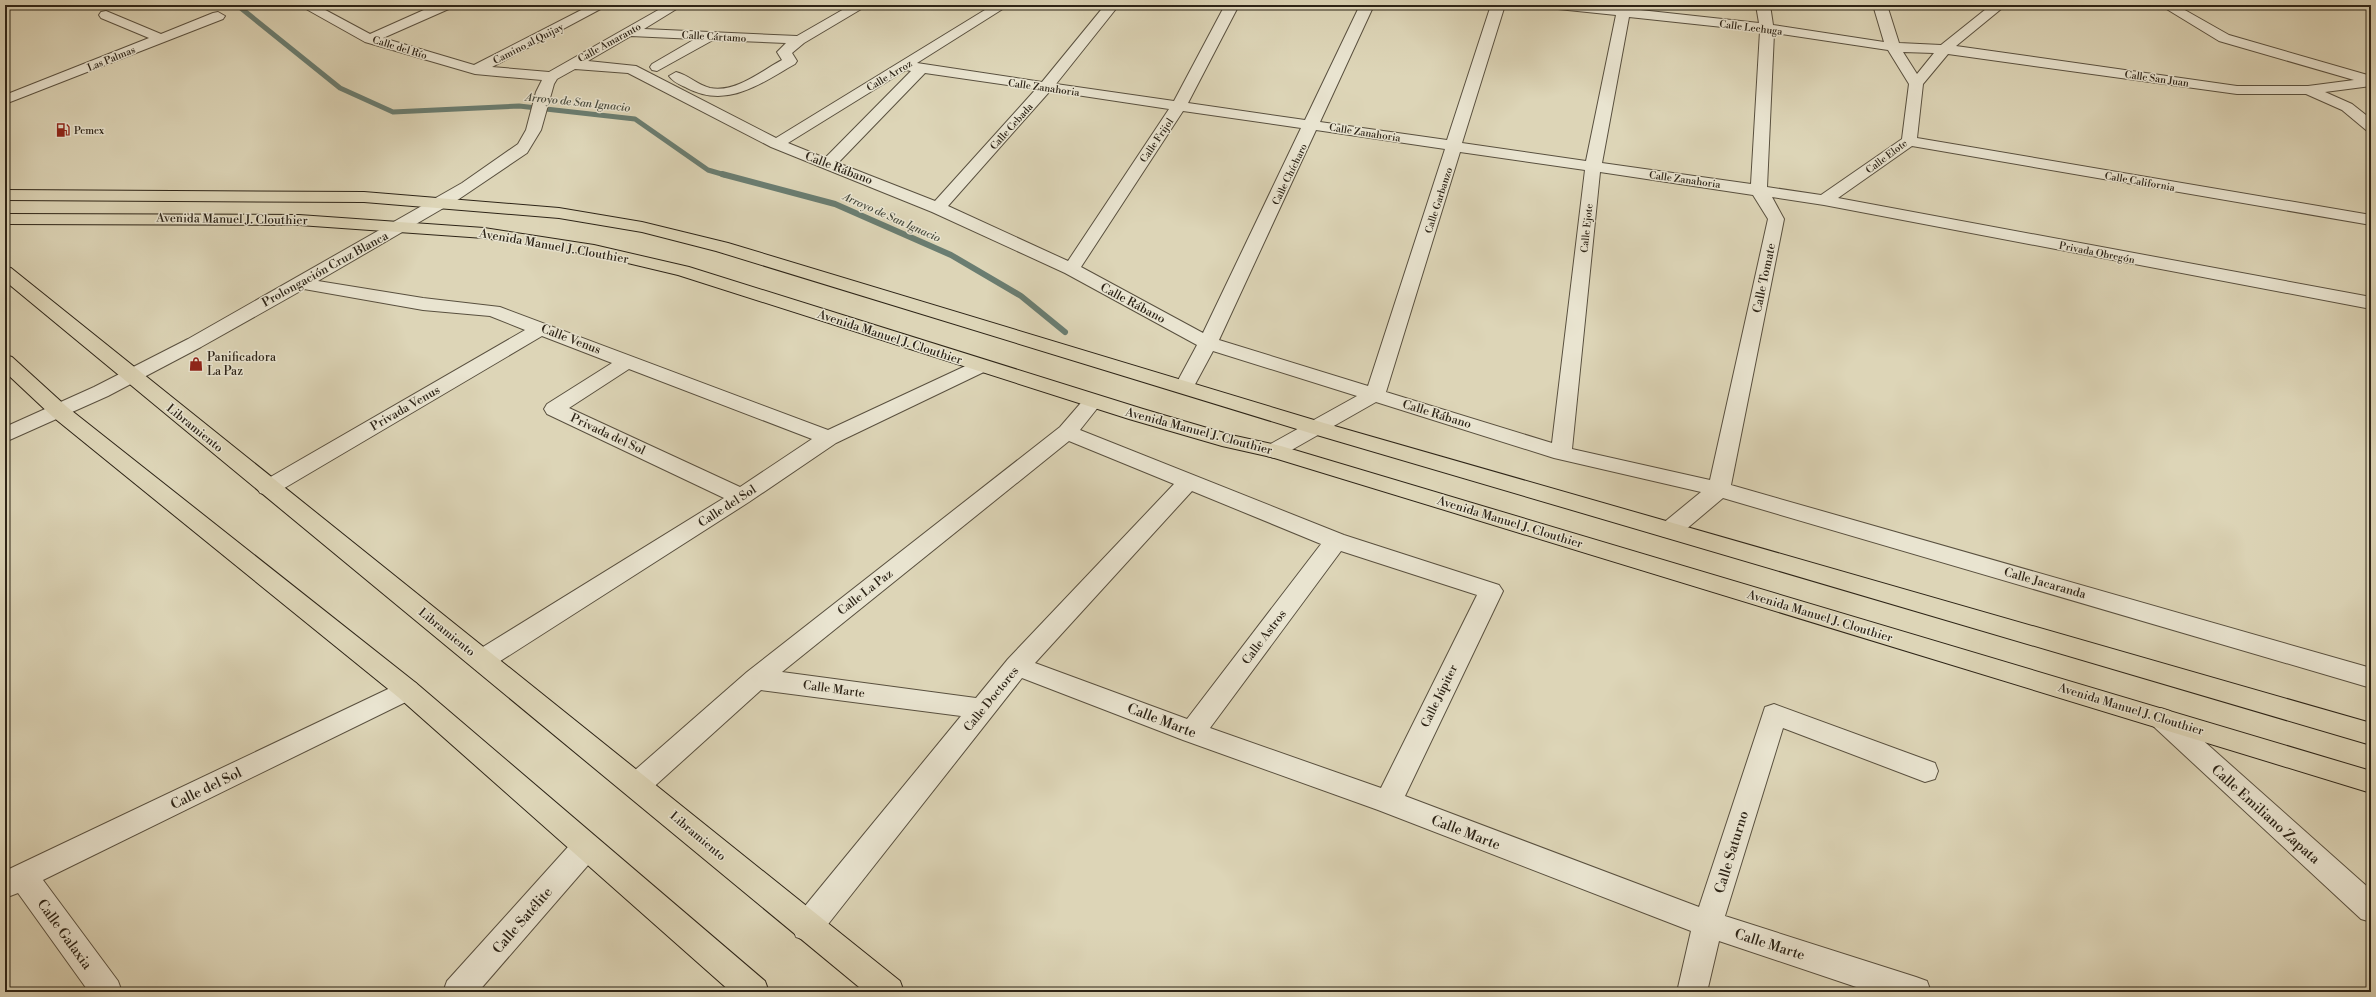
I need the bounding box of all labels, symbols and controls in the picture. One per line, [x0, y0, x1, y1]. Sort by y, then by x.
street label: Calle Lechuga [1719, 18, 1784, 38]
street label: Calle Amaranto [576, 20, 643, 65]
street label: Camino al Quijay [491, 21, 566, 67]
street label: Calle Cártamo [681, 29, 747, 45]
street label: Calle del Río [371, 34, 429, 62]
street label: Las Palmas [86, 44, 137, 74]
street label: Calle Arroz [865, 57, 915, 94]
street label: Calle San Juan [2124, 69, 2190, 89]
street label: Calle Zanahoria [1007, 77, 1081, 99]
water label: Arroyo de San Ignacio [524, 90, 631, 115]
street label: Calle Cebada [988, 100, 1036, 152]
street label: Calle Frijol [1138, 116, 1176, 165]
street label: Calle Zanahoria [1328, 121, 1402, 145]
fuel station icon: Pemex [55, 122, 71, 138]
place label: Pemex [74, 125, 105, 137]
street label: Calle Elote [1863, 137, 1910, 176]
street label: Calle Chícharo [1270, 141, 1310, 207]
street label: Calle Rábano [803, 149, 875, 188]
street label: Calle Garbanzo [1423, 165, 1455, 235]
street label: Calle Zanahoria [1648, 169, 1722, 191]
street label: Calle California [2104, 170, 2177, 194]
water label: Arroyo de San Ignacio [840, 190, 943, 246]
street label: Calle Ejote [1578, 203, 1596, 253]
street label: Avenida Manuel J. Clouthier [155, 211, 308, 228]
street label: Avenida Manuel J. Clouthier [477, 226, 630, 267]
street label: Prolongación Cruz Blanca [259, 228, 392, 310]
street label: Privada Obregón [2058, 240, 2136, 266]
street label: Calle Tomate [1750, 242, 1779, 314]
street label: Calle Rábano [1098, 280, 1168, 327]
street label: Avenida Manuel J. Clouthier [815, 307, 964, 368]
street label: Calle Venus [539, 321, 603, 358]
place label: Panificadora La Paz [207, 350, 277, 379]
shop icon: Panificadora La Paz [188, 356, 204, 372]
street label: Privada Venus [368, 382, 443, 434]
street label: Calle Rábano [1401, 397, 1473, 432]
street label: Libramiento [163, 401, 226, 456]
street label: Avenida Manuel J. Clouthier [1123, 404, 1274, 458]
street label: Privada del Sol [568, 411, 648, 459]
street label: Calle del Sol [695, 482, 759, 531]
street label: Avenida Manuel J. Clouthier [1434, 493, 1584, 552]
street label: Calle Jacaranda [2002, 565, 2088, 603]
street label: Calle La Paz [835, 566, 896, 619]
street label: Avenida Manuel J. Clouthier [1744, 587, 1894, 646]
street label: Libramiento [415, 605, 478, 660]
street label: Calle Astros [1239, 607, 1290, 668]
street label: Calle Júpiter [1418, 662, 1461, 730]
street label: Calle Doctores [961, 664, 1022, 735]
street label: Calle Marte [802, 678, 866, 701]
street label: Avenida Manuel J. Clouthier [2055, 680, 2205, 739]
street label: Calle Marte [1124, 699, 1199, 742]
street label: Calle Emiliano Zapata [2207, 761, 2324, 869]
street label: Calle del Sol [168, 764, 245, 814]
street label: Libramiento [667, 809, 729, 864]
street label: Calle Saturno [1711, 809, 1753, 896]
street label: Calle Marte [1428, 811, 1503, 854]
street label: Calle Satélite [489, 884, 557, 958]
street label: Calle Galaxia [33, 896, 96, 974]
street label: Calle Marte [1732, 925, 1807, 965]

